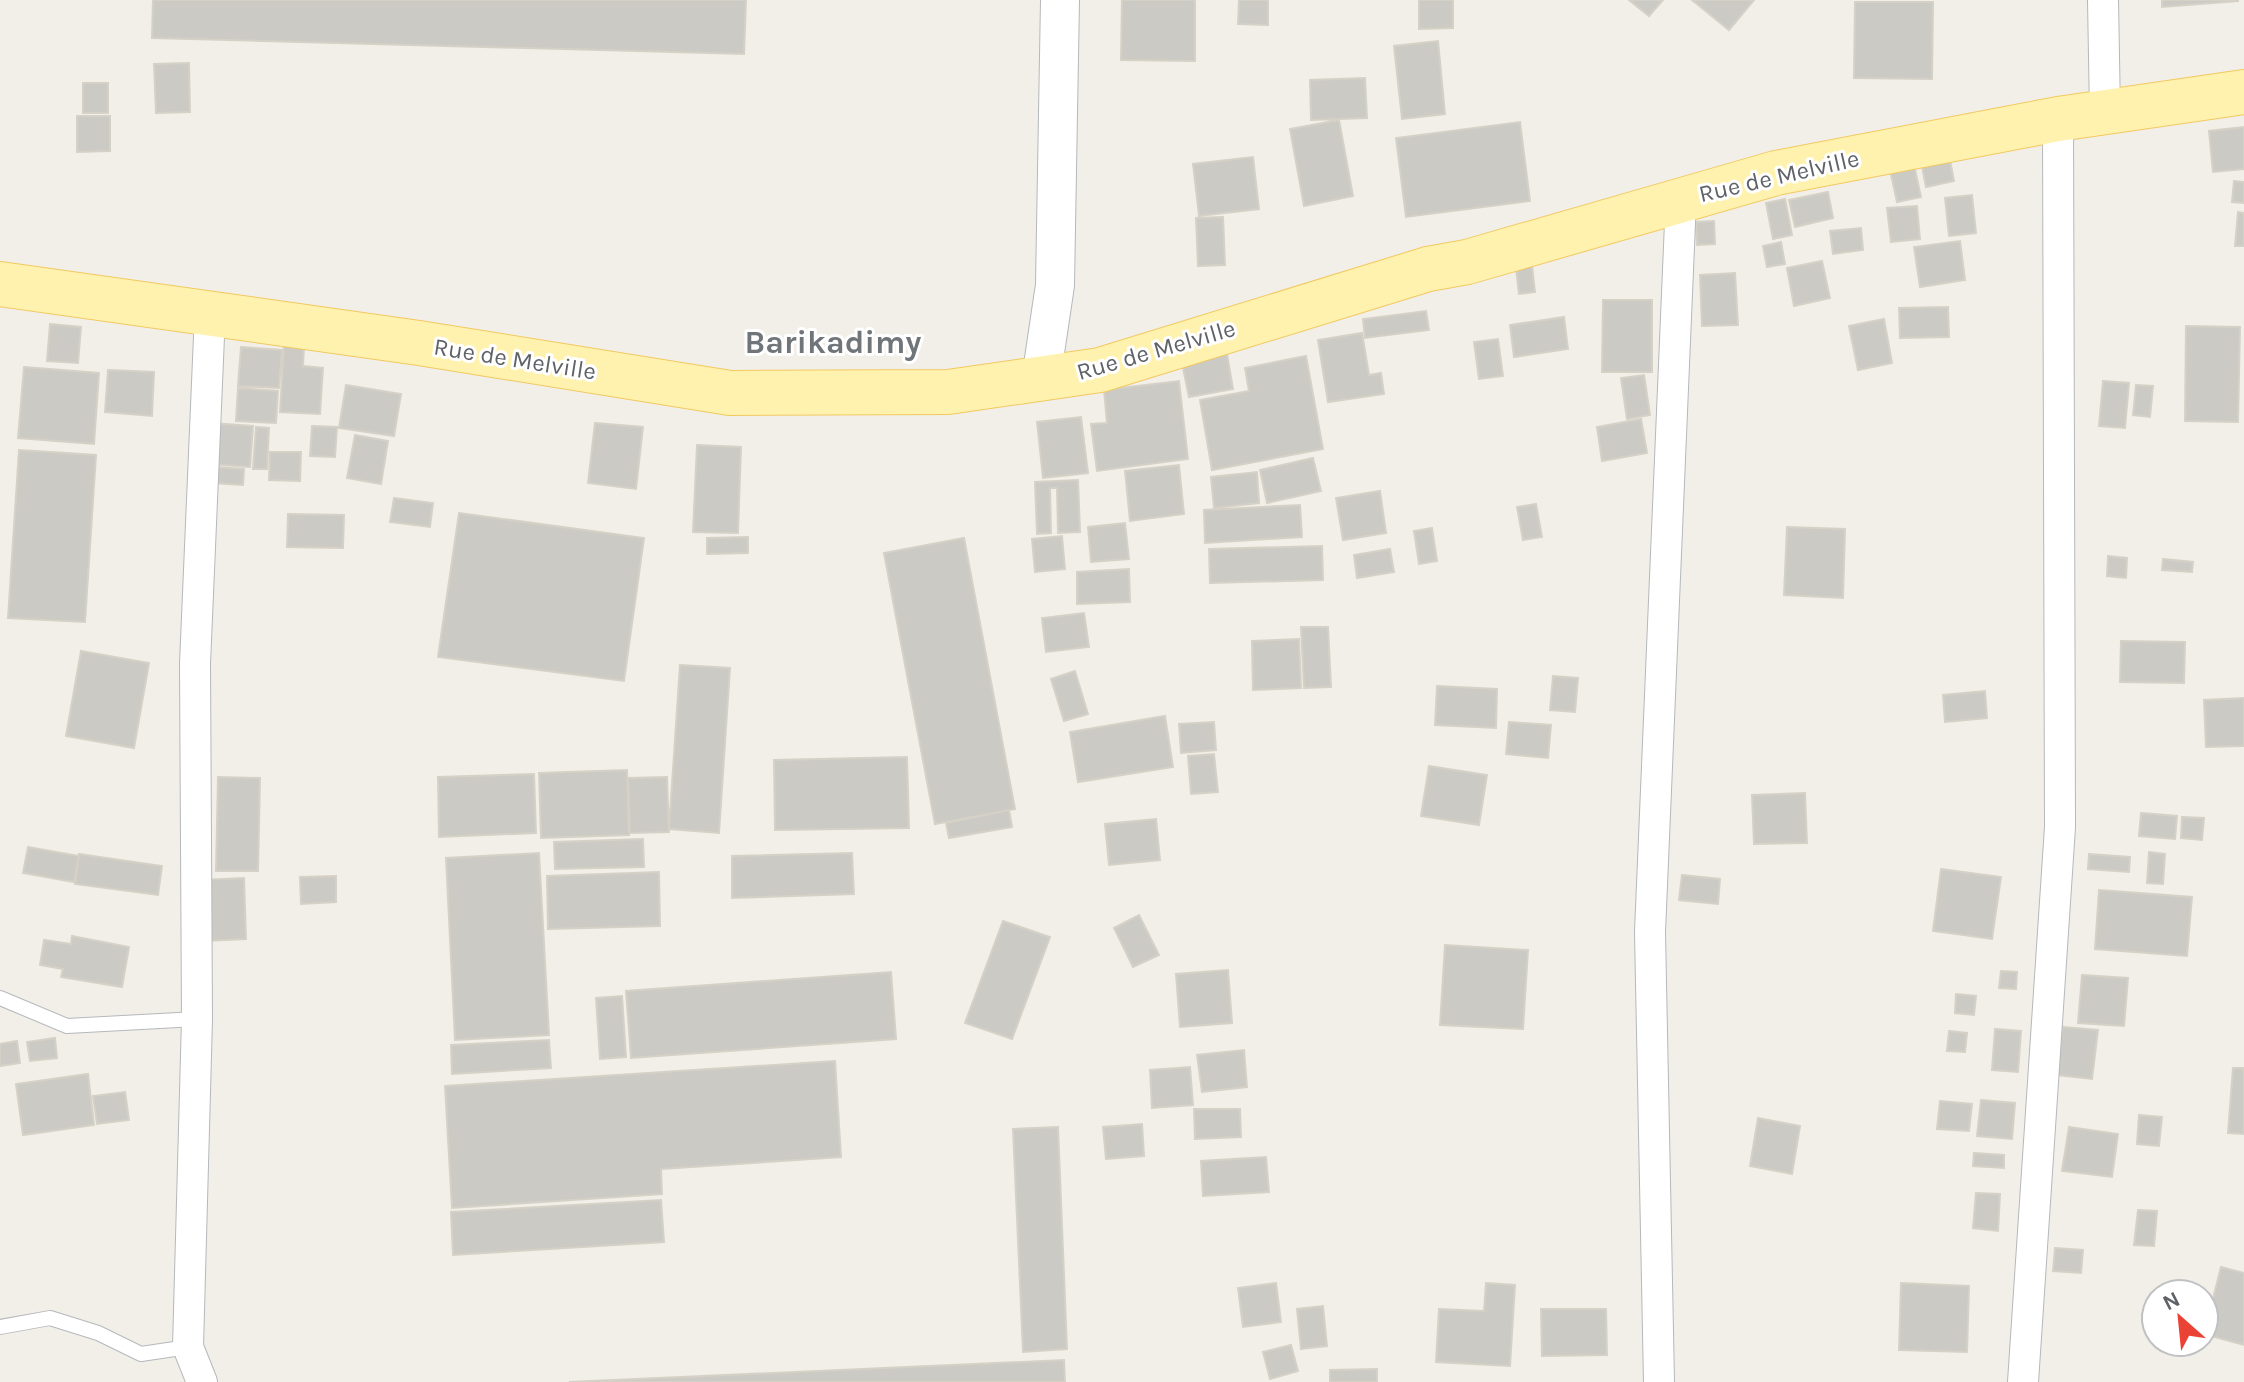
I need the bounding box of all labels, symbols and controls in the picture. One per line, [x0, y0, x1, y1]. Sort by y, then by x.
street label: Rue de Melville [1696, 144, 1862, 208]
street label: Rue de Melville [1073, 314, 1239, 386]
district label: Barikadimy [745, 324, 921, 361]
street label: Rue de Melville [432, 332, 598, 386]
north arrow [2140, 1278, 2220, 1358]
text: N [2158, 1286, 2184, 1316]

